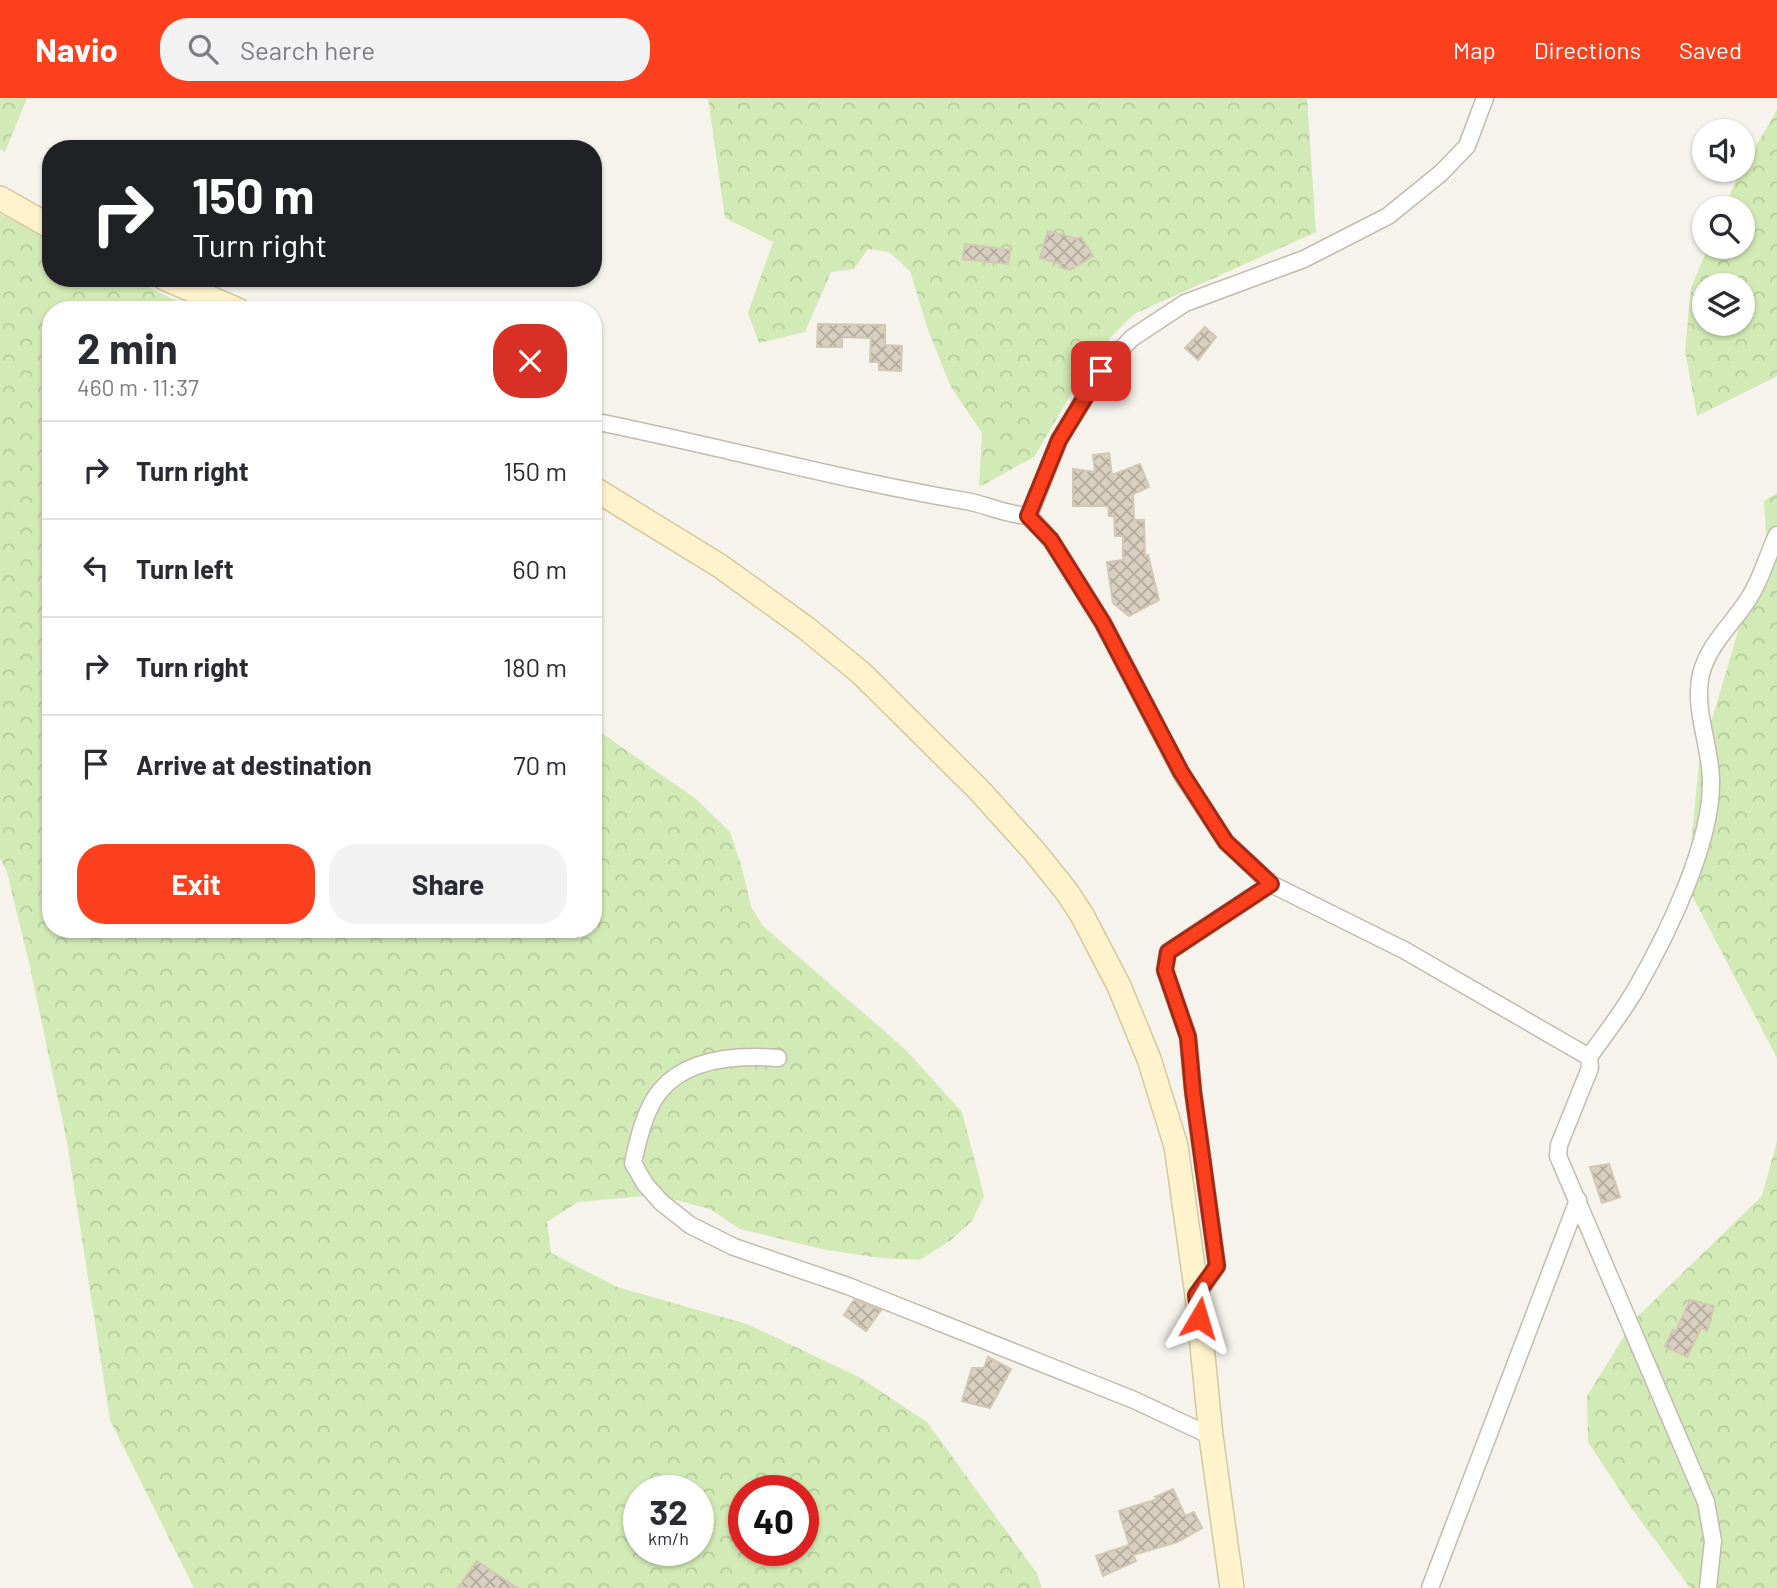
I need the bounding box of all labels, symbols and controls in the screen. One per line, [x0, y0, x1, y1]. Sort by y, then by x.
search box [160, 18, 650, 81]
text: Navio [35, 29, 118, 69]
icon: search [184, 30, 222, 68]
text: Search here [240, 34, 375, 65]
text: Map [1453, 35, 1496, 64]
text: Directions [1534, 35, 1641, 64]
text: Saved [1679, 35, 1742, 64]
map controls [1692, 119, 1755, 336]
button: sound [1692, 119, 1755, 182]
text: 150 m [192, 165, 314, 224]
icon: right [77, 168, 168, 259]
button: search [1692, 196, 1755, 259]
text: Turn right [192, 225, 327, 263]
button: layers [1692, 273, 1755, 336]
text: 2 min [77, 322, 178, 372]
button: close [493, 324, 567, 398]
pin [1071, 341, 1131, 401]
icon: arrive [1082, 352, 1120, 390]
text: 460 m · 11:37 [77, 373, 199, 401]
icon: right [77, 451, 115, 489]
text: Turn right [136, 455, 249, 486]
text: 150 m [503, 455, 567, 486]
icon: left [77, 549, 115, 587]
text: Turn left [136, 553, 234, 584]
text: 60 m [512, 553, 567, 584]
icon: right [77, 647, 115, 685]
text: Turn right [136, 651, 249, 682]
text: 180 m [503, 651, 567, 682]
icon: arrive [77, 745, 115, 783]
text: Arrive at destination [136, 749, 372, 780]
text: 70 m [513, 749, 567, 780]
button: Exit [77, 844, 315, 924]
button: Share [329, 844, 567, 924]
position arrow [1162, 1281, 1236, 1355]
speed limit sign: 40 [728, 1475, 819, 1566]
text: 32 [649, 1490, 688, 1532]
text: km/h [648, 1527, 689, 1549]

